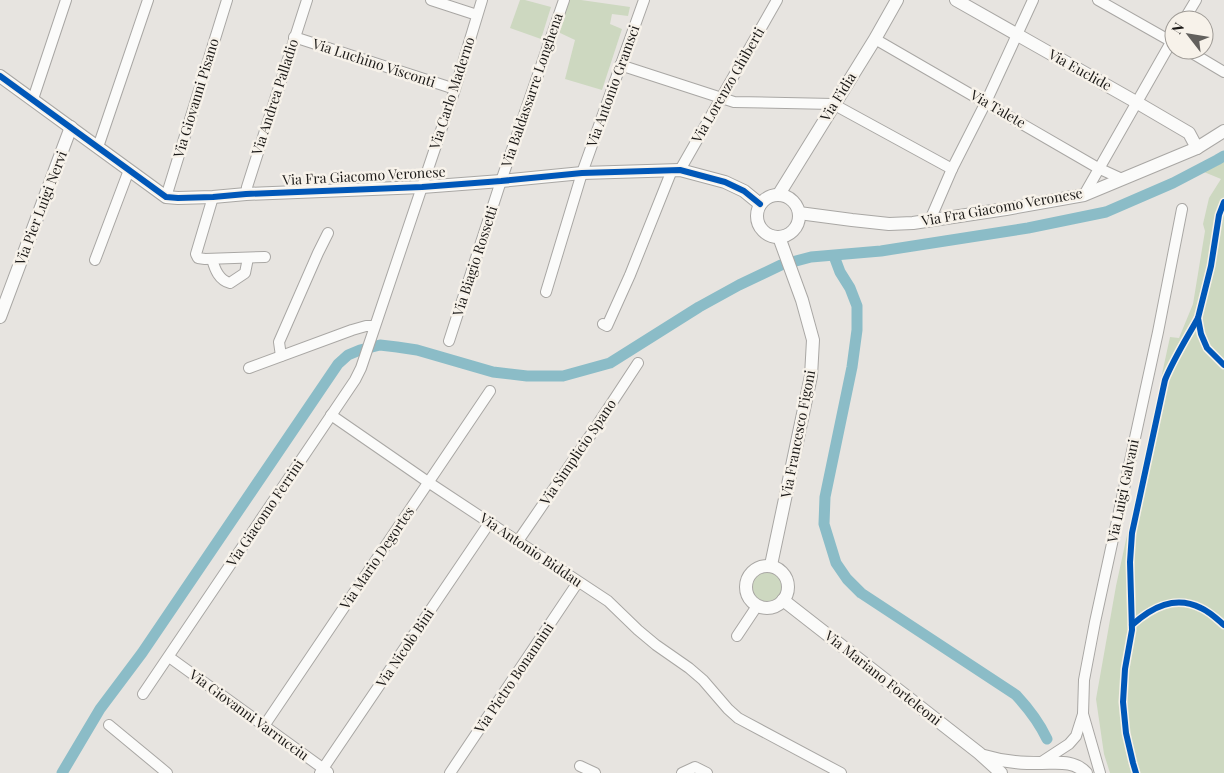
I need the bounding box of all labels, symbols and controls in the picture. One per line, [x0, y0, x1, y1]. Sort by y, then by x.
street label: Via Baldassarre Longhena [496, 10, 567, 170]
north arrow [1164, 10, 1214, 60]
text: N [1167, 19, 1188, 37]
street label: Via Antonio Gramsci [581, 22, 643, 150]
street label: Via Lorenzo Ghiberti [686, 24, 768, 147]
street label: Via Luchino Visconti [309, 33, 438, 91]
street label: Via Carlo Maderno [424, 34, 479, 152]
street label: Via Giovanni Pisano [168, 36, 223, 161]
street label: Via Andrea Palladio [246, 36, 302, 158]
street label: Via Euclide [1044, 44, 1115, 95]
street label: Via Fidia [815, 69, 860, 126]
street label: Via Talete [966, 85, 1029, 132]
street label: Via Pier Luigi Nervi [10, 148, 71, 269]
street label: Via Fra Giacomo Veronese [281, 162, 446, 189]
street label: Via Fra Giacomo Veronese [919, 183, 1084, 230]
street label: Via Biagio Rossetti [447, 203, 501, 319]
street label: Via Francesco Figoni [776, 368, 819, 500]
street label: Via Simplicio Spano [535, 395, 620, 509]
street label: Via Luigi Galvani [1102, 437, 1143, 545]
street label: Via Giacomo Ferrini [221, 455, 308, 571]
street label: Via Mario Degortes [335, 503, 418, 614]
street label: Via Antonio Biddau [475, 508, 586, 591]
street label: Via Nicolò Bini [371, 605, 438, 692]
street label: Via Pietro Bonannini [469, 619, 558, 737]
street label: Via Mariano Forteleoni [820, 625, 946, 729]
street label: Via Giovanni Varrucciu [185, 664, 313, 764]

